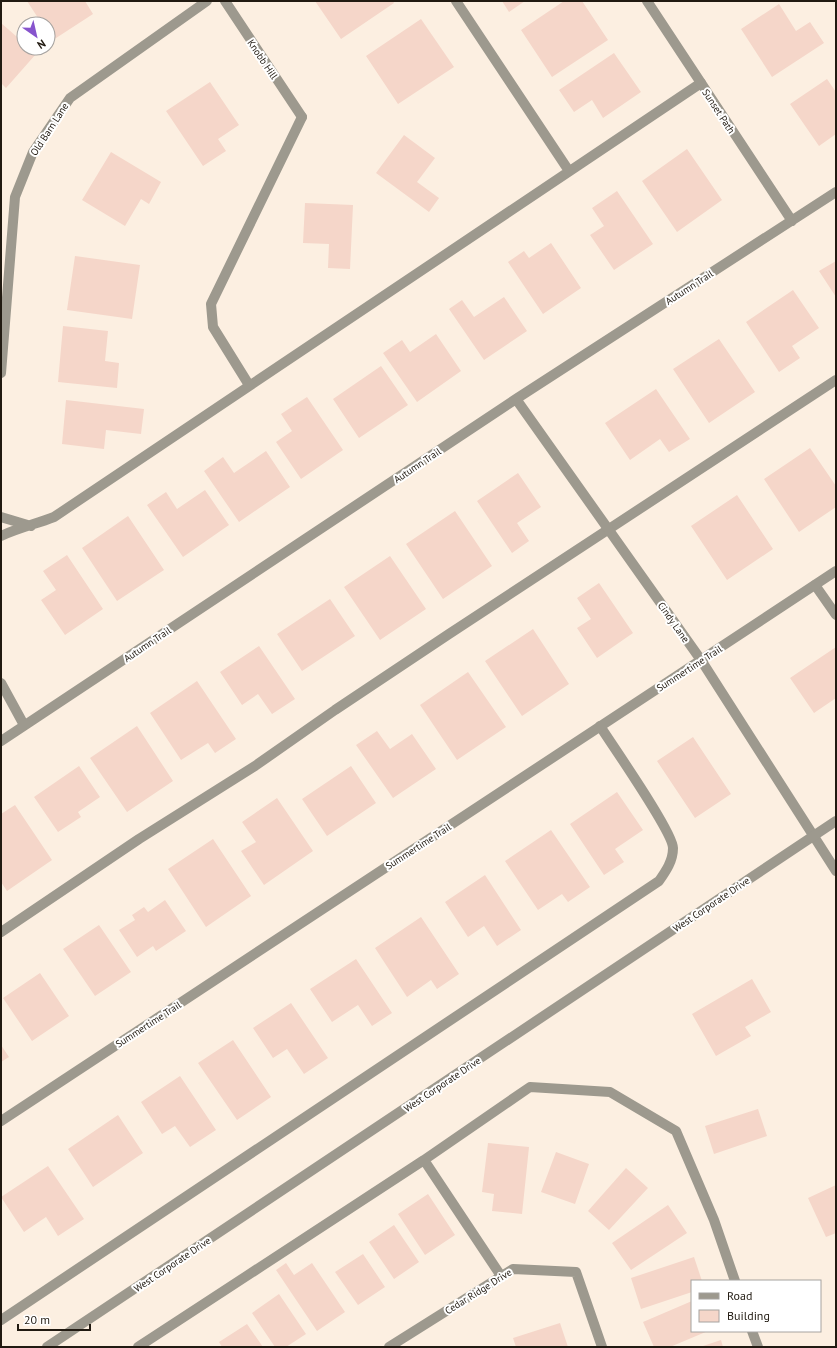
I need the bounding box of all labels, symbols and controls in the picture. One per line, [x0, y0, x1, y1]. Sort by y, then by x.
north arrow [16, 16, 56, 56]
text: N [35, 36, 49, 52]
street label: Knobb Hill [245, 37, 281, 82]
street label: Sunset Path [699, 87, 738, 136]
street label: Old Barn Lane [27, 100, 71, 158]
street label: Autumn Trail [663, 267, 716, 308]
street label: Autumn Trail [391, 445, 444, 486]
street label: Cindy Lane [655, 599, 692, 645]
street label: Autumn Trail [121, 624, 174, 665]
street label: Summertime Trail [654, 642, 725, 695]
street label: Summertime Trail [383, 820, 454, 873]
street label: West Corporate Drive [670, 874, 752, 935]
street label: Summertime Trail [113, 998, 184, 1051]
street label: West Corporate Drive [401, 1054, 483, 1115]
street label: West Corporate Drive [131, 1234, 213, 1295]
street label: Cedar Ridge Drive [442, 1266, 514, 1317]
legend [691, 1280, 821, 1332]
text: Road [727, 1288, 752, 1303]
scale bar [18, 1306, 90, 1332]
text: Building [727, 1308, 770, 1323]
text: 20 m [24, 1312, 50, 1327]

